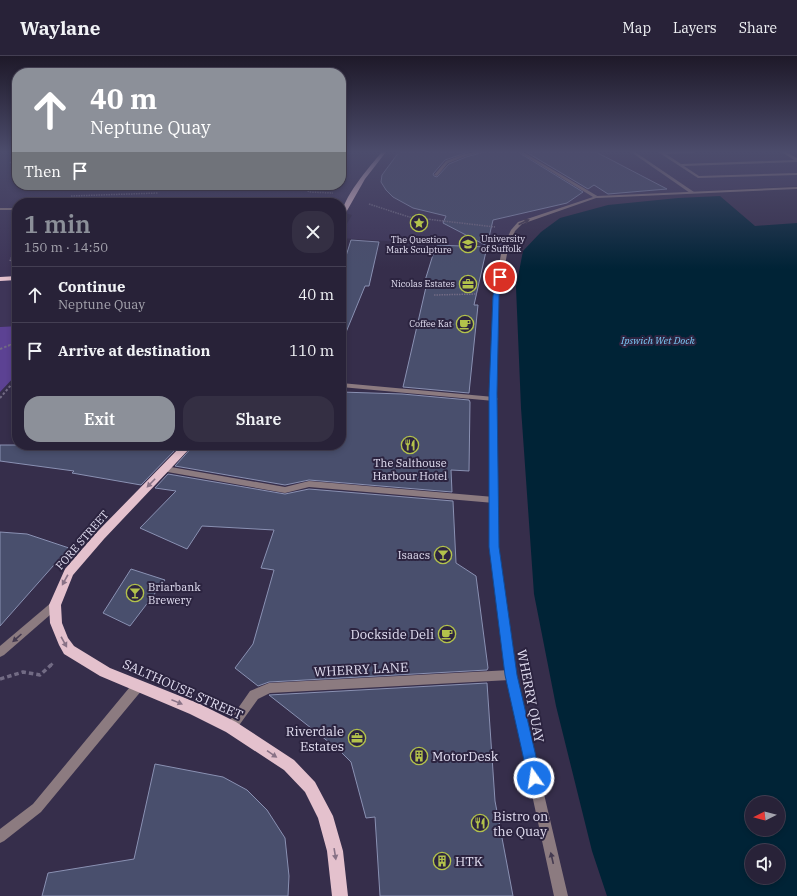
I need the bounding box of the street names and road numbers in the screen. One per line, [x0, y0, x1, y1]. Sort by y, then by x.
street label: FORE STREET [53, 508, 111, 572]
street label: WHERRY QUAY [513, 648, 548, 744]
street label: SALTHOUSE STREET [120, 655, 246, 724]
street label: WHERRY LANE [313, 659, 409, 680]

